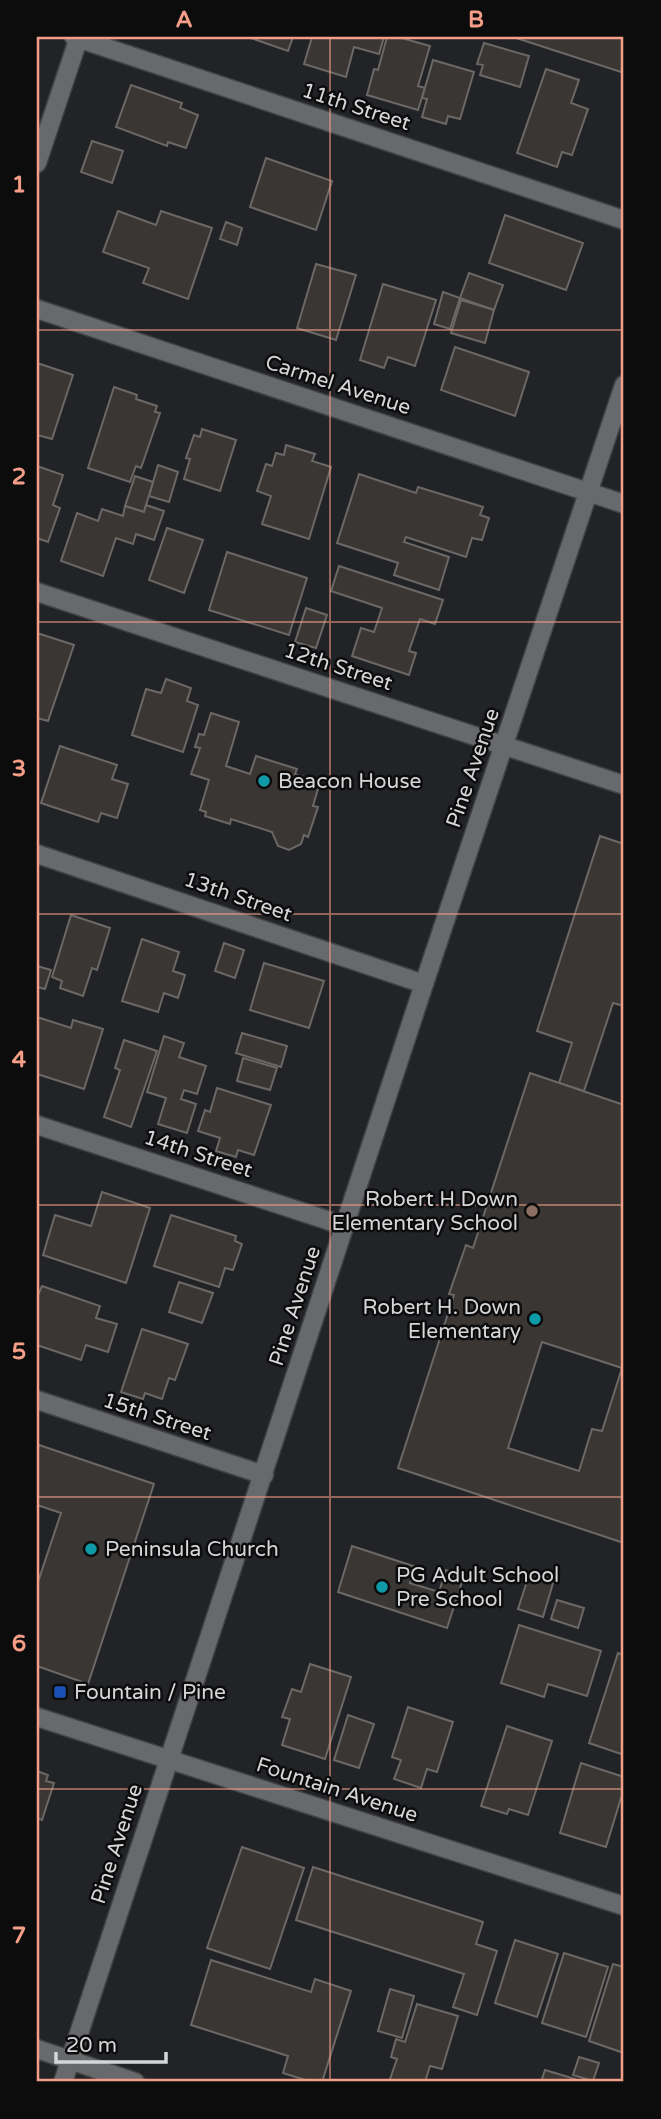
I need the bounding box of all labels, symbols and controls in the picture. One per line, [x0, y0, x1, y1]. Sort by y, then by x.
text: A [175, 6, 193, 34]
text: B [468, 6, 484, 34]
street label: 11th Street [299, 78, 413, 136]
text: 1 [12, 171, 26, 199]
street label: Carmel Avenue [262, 350, 414, 420]
text: 2 [12, 463, 26, 491]
street label: 12th Street [281, 638, 395, 696]
street label: Pine Avenue [441, 705, 505, 831]
text: 3 [12, 755, 26, 783]
place label: Beacon House [278, 769, 421, 794]
marker: Beacon House [256, 773, 272, 789]
street label: 13th Street [181, 867, 295, 927]
text: 4 [12, 1046, 27, 1074]
street label: 14th Street [141, 1125, 255, 1183]
place label: Robert H Down Elementary School [331, 1187, 518, 1236]
marker: Robert H Down Elementary School [524, 1203, 540, 1219]
street label: Pine Avenue [264, 1243, 326, 1369]
place label: Robert H. Down Elementary [362, 1295, 521, 1344]
marker: Robert H. Down Elementary [527, 1311, 543, 1327]
text: 5 [12, 1338, 26, 1366]
street label: 15th Street [100, 1388, 214, 1446]
place label: Peninsula Church [105, 1537, 279, 1562]
marker: Peninsula Church [83, 1541, 99, 1557]
place label: PG Adult School Pre School [396, 1563, 559, 1612]
marker: PG Adult School Pre School [374, 1579, 390, 1595]
text: 6 [12, 1630, 26, 1658]
place label: Fountain / Pine [74, 1680, 226, 1705]
marker: Fountain / Pine [52, 1684, 68, 1700]
street label: Fountain Avenue [253, 1752, 421, 1828]
street label: Pine Avenue [86, 1781, 148, 1907]
text: 7 [12, 1922, 26, 1950]
scale bar [56, 2021, 166, 2065]
text: 20 m [66, 2033, 117, 2058]

